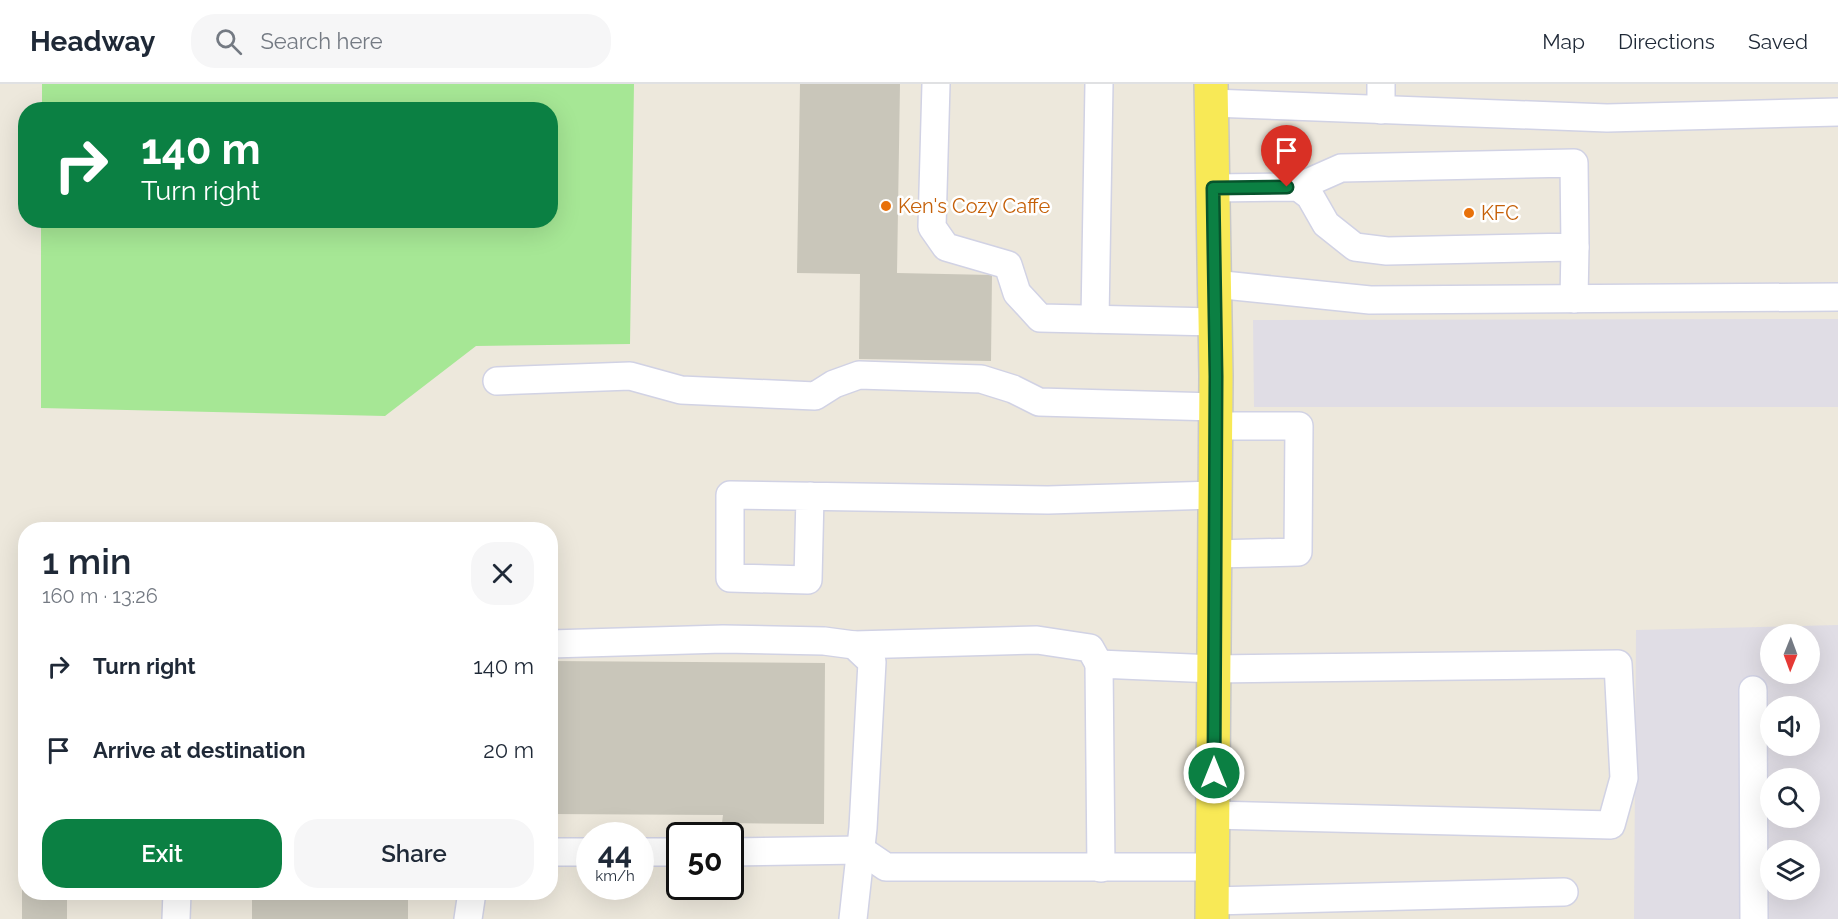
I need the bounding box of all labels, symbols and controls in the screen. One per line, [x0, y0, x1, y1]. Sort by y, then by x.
search box [191, 14, 611, 68]
text: Headway [30, 25, 155, 58]
icon: search [212, 25, 245, 58]
text: Search here [260, 28, 383, 54]
text: Map [1542, 29, 1585, 54]
text: Directions [1618, 29, 1715, 54]
text: Saved [1748, 29, 1808, 54]
text: 140 m [141, 125, 261, 174]
pin [1261, 125, 1312, 187]
icon: right [42, 126, 120, 204]
icon: arrive [1270, 134, 1303, 167]
text: Turn right [141, 175, 260, 206]
place label: Ken's Cozy Caffe [898, 194, 1050, 218]
marker: Ken's Cozy Caffe [879, 199, 893, 213]
place label: KFC [1481, 201, 1519, 225]
marker: KFC [1462, 206, 1476, 220]
text: 1 min [42, 540, 131, 582]
button: close [471, 542, 534, 605]
text: 160 m · 13:26 [42, 584, 158, 608]
north arrow [1760, 624, 1820, 684]
map controls [1760, 624, 1820, 900]
icon: right [42, 650, 75, 683]
text: Turn right [93, 653, 196, 679]
text: 140 m [473, 653, 534, 679]
button: sound [1760, 696, 1820, 756]
icon: arrive [42, 734, 75, 767]
text: Arrive at destination [93, 737, 306, 763]
text: 20 m [483, 737, 534, 763]
position arrow [1182, 741, 1246, 805]
button: search [1760, 768, 1820, 828]
button: Exit [42, 819, 282, 888]
button: Share [294, 819, 534, 888]
speed limit sign: 50 [666, 822, 744, 900]
text: 44 [598, 836, 632, 871]
button: layers [1760, 840, 1820, 900]
text: km/h [595, 867, 635, 885]

